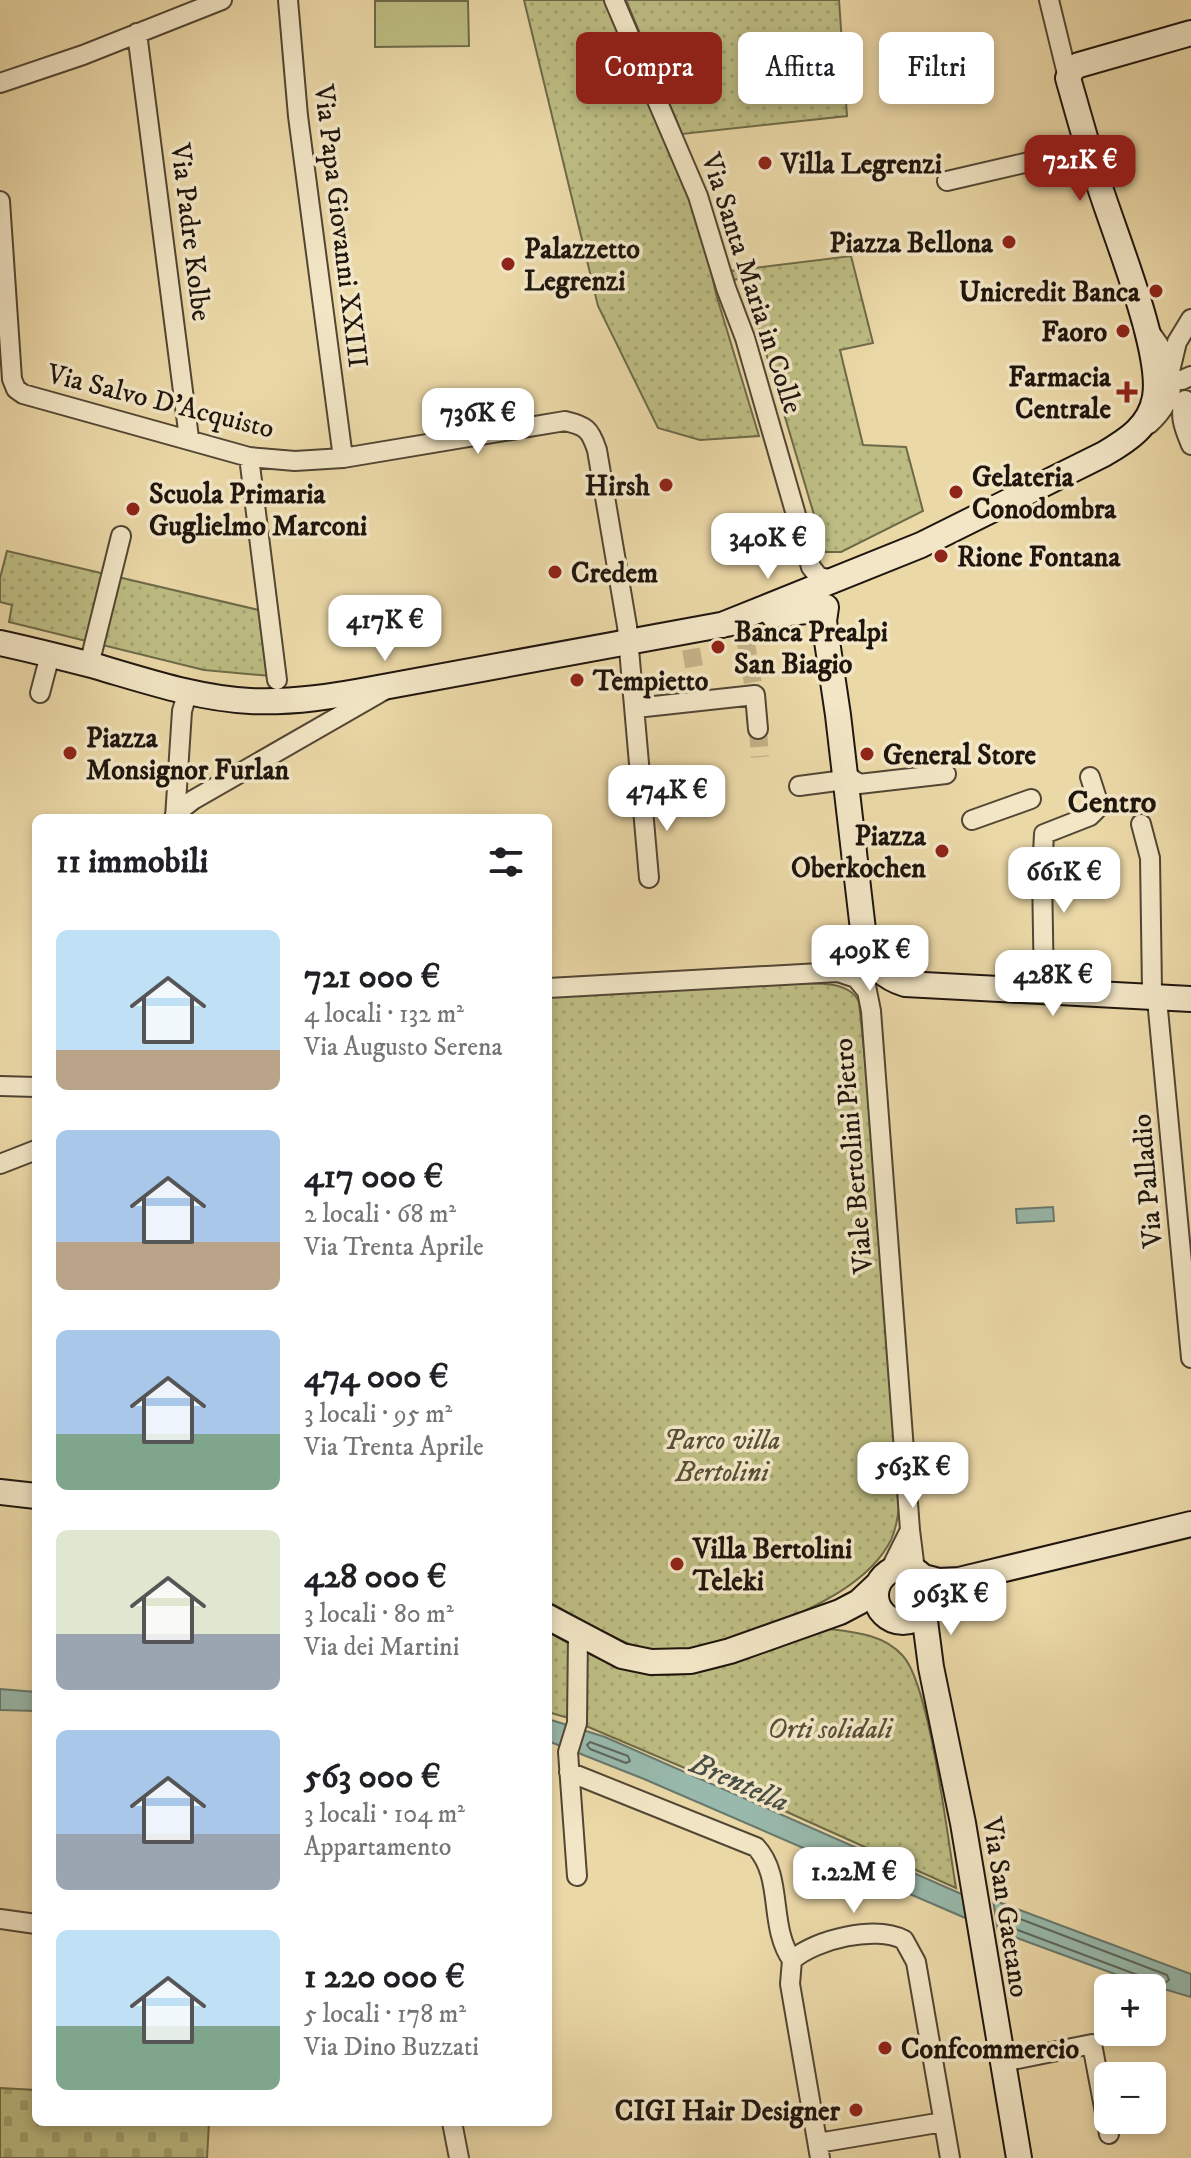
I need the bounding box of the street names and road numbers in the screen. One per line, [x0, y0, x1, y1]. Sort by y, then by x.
street label: Via Papa Giovanni XXIII [306, 82, 375, 370]
street label: Via Padre Kolbe [162, 140, 219, 323]
street label: Via Santa Maria in Colle [693, 148, 810, 418]
street label: Via Salvo D'Acquisto [43, 356, 278, 447]
street label: Viale Bertolini Pietro [826, 1037, 881, 1276]
street label: Via Palladio [1124, 1112, 1171, 1250]
street label: Via San Gaetano [974, 1814, 1037, 2000]

